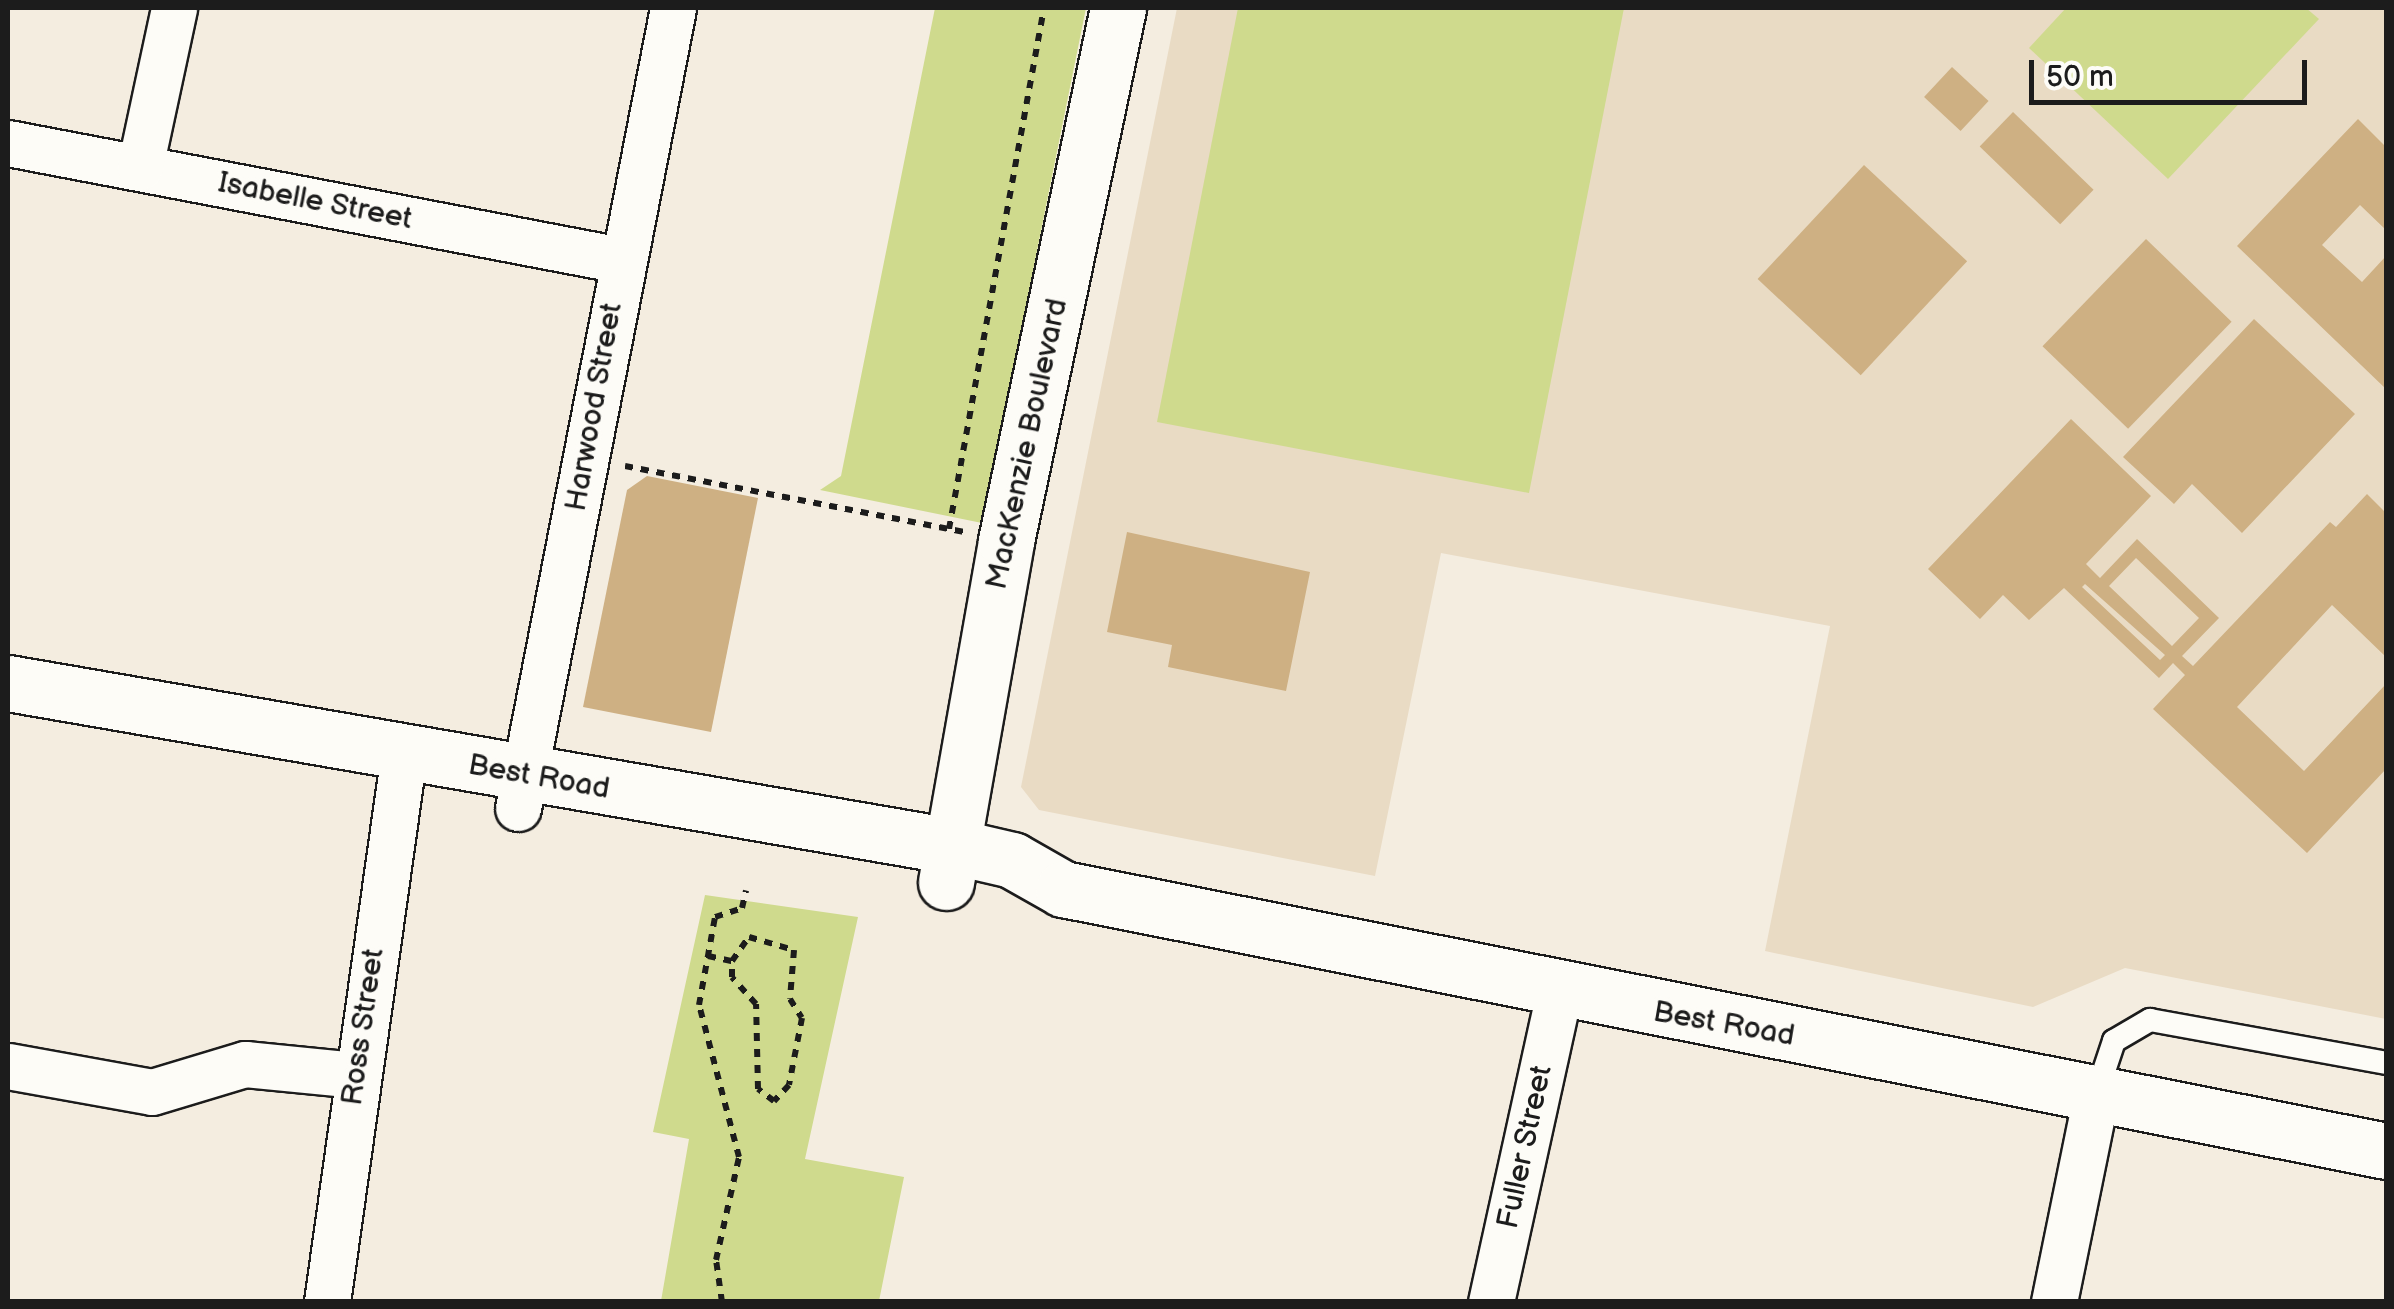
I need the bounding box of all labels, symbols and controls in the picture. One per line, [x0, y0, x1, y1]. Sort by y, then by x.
scale bar [2034, 40, 2312, 102]
text: 50 m [2046, 59, 2114, 95]
street label: Isabelle Street [215, 165, 415, 237]
street label: MacKenzie Boulevard [979, 295, 1075, 593]
street label: Harwood Street [558, 300, 630, 514]
street label: Best Road [465, 747, 613, 807]
street label: Ross Street [334, 946, 392, 1108]
street label: Best Road [1650, 994, 1798, 1054]
street label: Fuller Street [1490, 1062, 1560, 1232]

